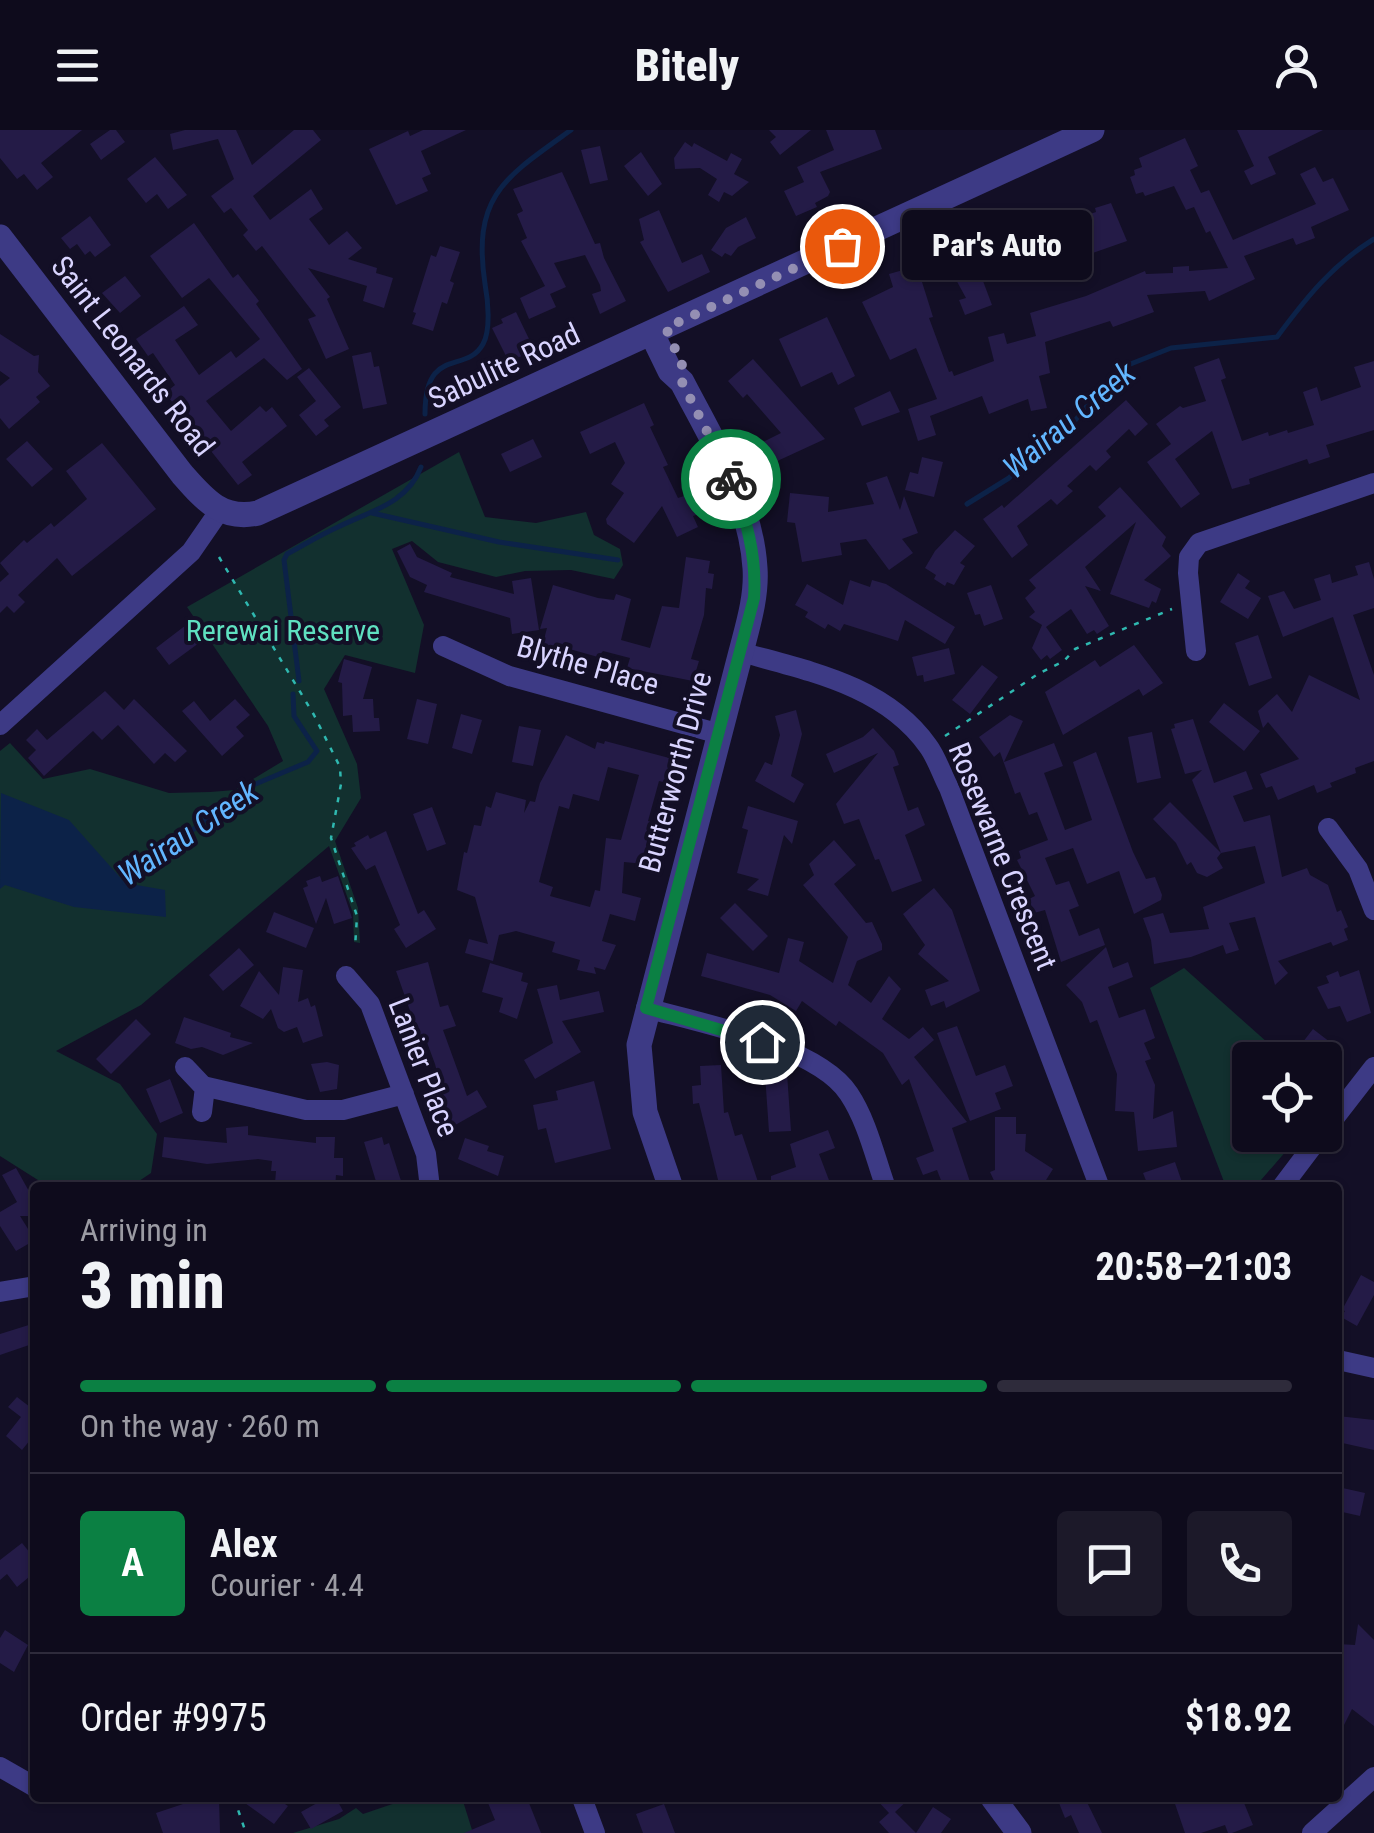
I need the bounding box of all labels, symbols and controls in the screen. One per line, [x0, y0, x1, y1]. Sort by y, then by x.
icon: menu [50, 38, 105, 93]
icon: person [1269, 38, 1324, 93]
text: Bitely [635, 39, 739, 92]
pin [800, 204, 885, 289]
callout: Par's Auto [902, 211, 1092, 281]
icon: bag [815, 219, 870, 274]
text: Par's Auto [932, 226, 1062, 264]
street label: Saint Leonards Road [44, 249, 222, 463]
street label: Sabulite Road [423, 316, 585, 416]
water label: Wairau Creek [995, 353, 1144, 486]
courier [681, 429, 781, 529]
icon: bike [704, 452, 759, 507]
park label: Rerewai Reserve [186, 613, 380, 648]
street label: Blythe Place [513, 628, 663, 702]
street label: Butterworth Drive [631, 668, 719, 876]
street label: Rosewarne Crescent [941, 737, 1065, 975]
water label: Wairau Creek [111, 772, 266, 894]
street label: Lanier Place [382, 993, 466, 1141]
pin [720, 1000, 805, 1085]
icon: home [735, 1015, 790, 1070]
map controls [1232, 1042, 1342, 1152]
button: locate [1232, 1042, 1342, 1152]
text: Arriving in [80, 1211, 208, 1249]
text: 20:58–21:03 [1095, 1245, 1292, 1289]
text: 3 min [80, 1248, 225, 1324]
text: On the way · 260 m [80, 1407, 320, 1445]
button: chat [1057, 1511, 1162, 1616]
button: phone [1187, 1511, 1292, 1616]
text: Alex [210, 1522, 278, 1566]
text: A [121, 1541, 144, 1585]
text: Courier · 4.4 [210, 1566, 364, 1604]
text: Order #9975 [80, 1696, 267, 1740]
text: $18.92 [1185, 1696, 1292, 1740]

